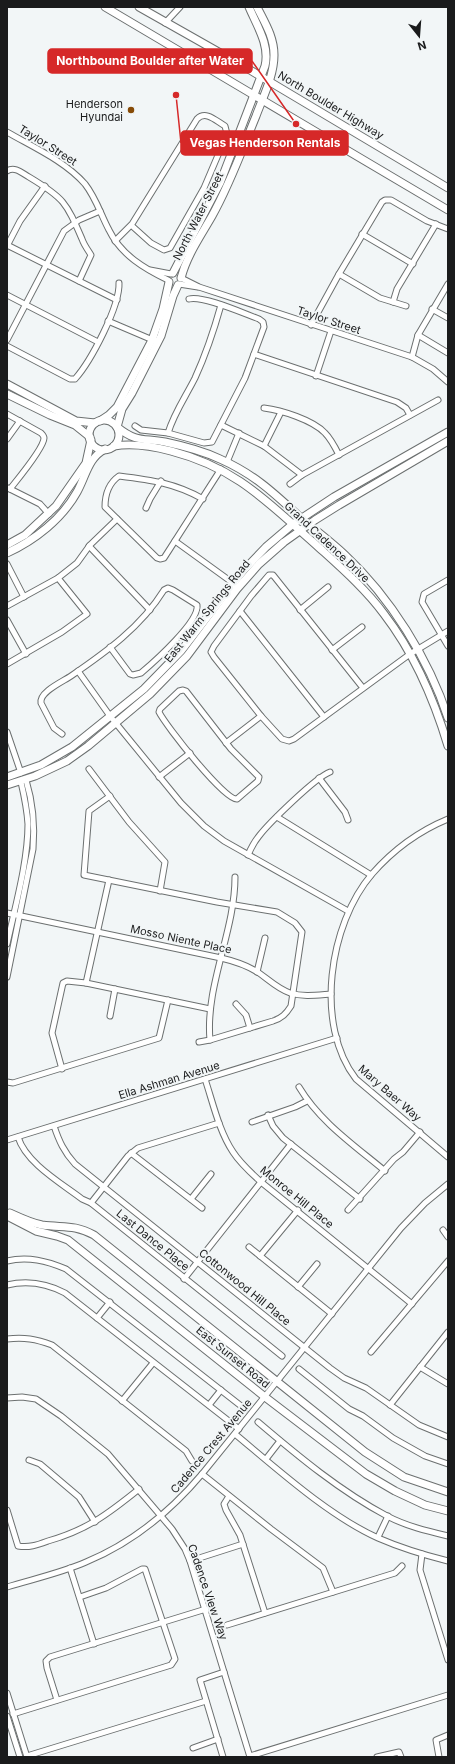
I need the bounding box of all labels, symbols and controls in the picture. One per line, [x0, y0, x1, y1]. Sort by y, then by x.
north arrow [399, 16, 439, 56]
text: N [416, 38, 428, 53]
callout: Northbound Boulder after Water [48, 49, 252, 73]
text: Northbound Boulder after Water [56, 53, 244, 68]
street label: North Boulder Highway [276, 68, 386, 142]
place label: Henderson Hyundai [66, 97, 123, 124]
marker: Henderson Hyundai [126, 105, 136, 115]
street label: Taylor Street [16, 122, 80, 169]
callout: Vegas Henderson Rentals [181, 131, 348, 155]
text: Vegas Henderson Rentals [190, 135, 341, 150]
street label: North Water Street [170, 169, 226, 262]
street label: Taylor Street [295, 303, 363, 337]
street label: Grand Cadence Drive [281, 499, 373, 585]
street label: East Warm Springs Road [161, 557, 253, 665]
street label: Mosso Niente Place [129, 921, 233, 957]
street label: Ella Ashman Avenue [117, 1058, 221, 1102]
street label: Mary Baer Way [356, 1062, 424, 1124]
street label: Monroe Hill Place [257, 1163, 337, 1231]
street label: Last Dance Place [114, 1206, 192, 1274]
street label: Cottonwood Hill Place [196, 1246, 294, 1328]
street label: East Sunset Road [193, 1323, 273, 1391]
street label: Cadence Crest Avenue [167, 1396, 255, 1496]
street label: Cadence View Way [185, 1542, 231, 1642]

